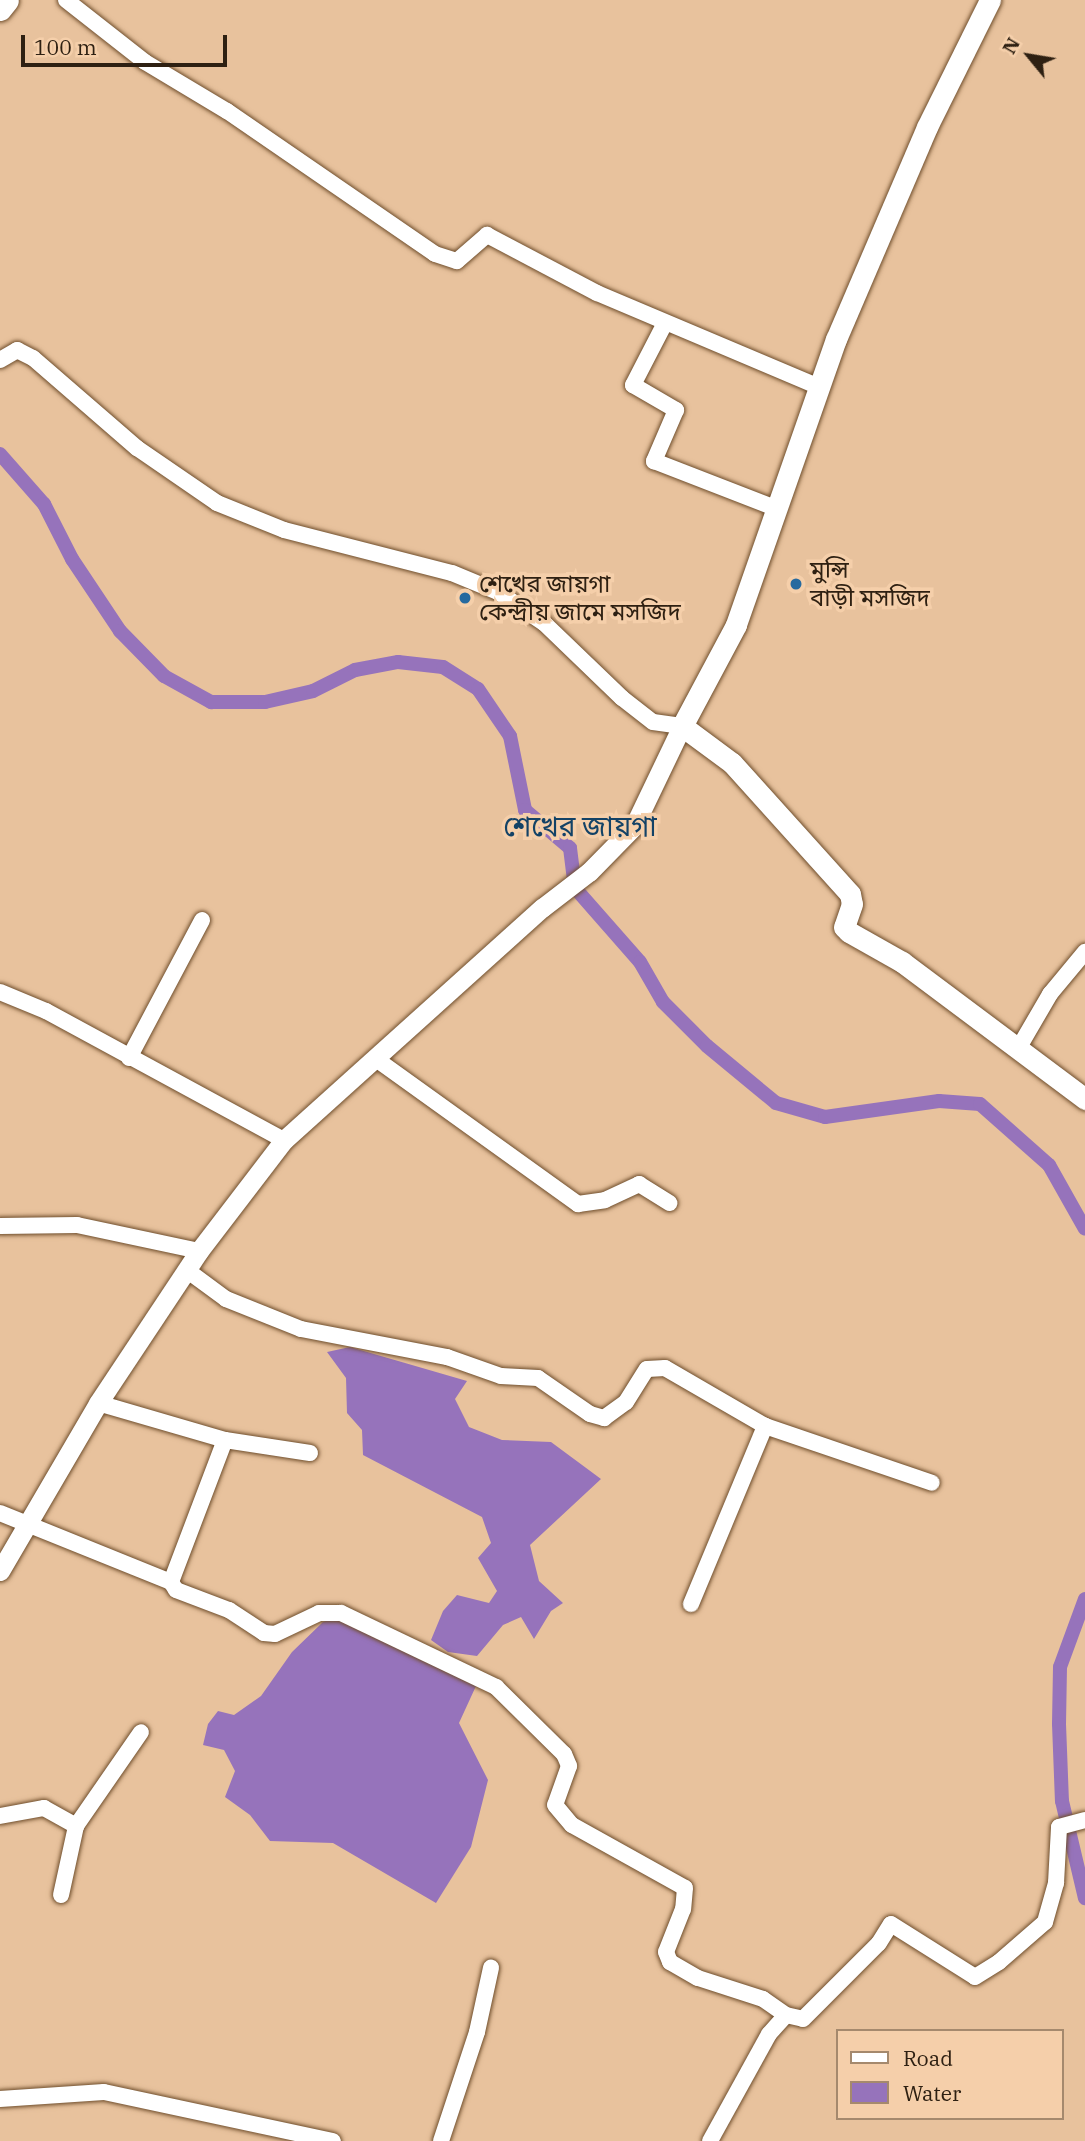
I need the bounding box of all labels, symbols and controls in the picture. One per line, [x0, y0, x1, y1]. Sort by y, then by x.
scale bar [24, 21, 231, 65]
north arrow [994, 21, 1064, 91]
text: 100 m [34, 33, 97, 61]
text: N [997, 33, 1025, 58]
place label: মুন্সি বাড়ী মসজিদ [810, 556, 930, 612]
place label: শেখের জায়গা কেন্দ্রীয় জামে মসজিদ [479, 570, 681, 626]
marker: মুন্সি বাড়ী মসজিদ [788, 576, 804, 592]
marker: শেখের জায়গা কেন্দ্রীয় জামে মসজিদ [457, 590, 473, 606]
district label: শেখের জায়গা [503, 809, 657, 843]
legend [836, 2029, 1064, 2120]
text: Road [903, 2044, 953, 2072]
text: Water [903, 2079, 961, 2107]

